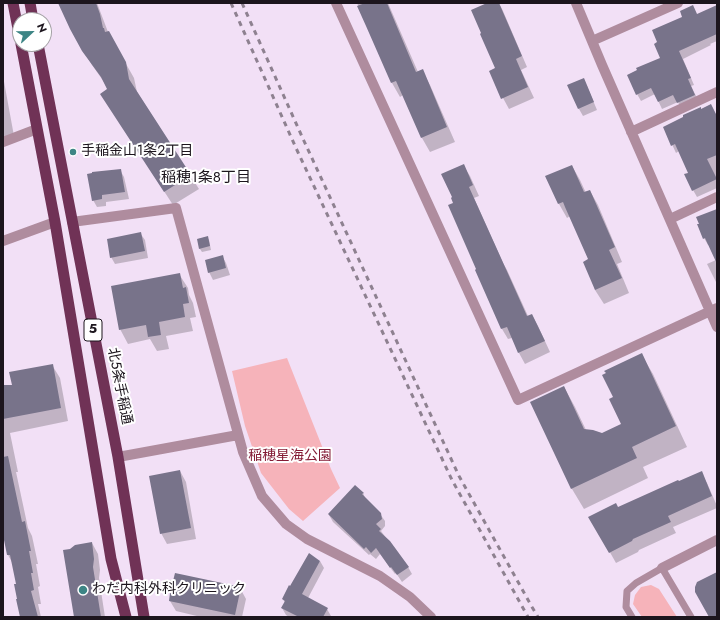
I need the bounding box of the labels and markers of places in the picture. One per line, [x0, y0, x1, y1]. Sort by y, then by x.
place label: 手稲金山1条2丁目 [81, 144, 193, 160]
marker: 手稲金山1条2丁目 [68, 147, 78, 157]
place label: わだ内科外科クリニック [92, 582, 246, 598]
marker: わだ内科外科クリニック [77, 584, 89, 596]

